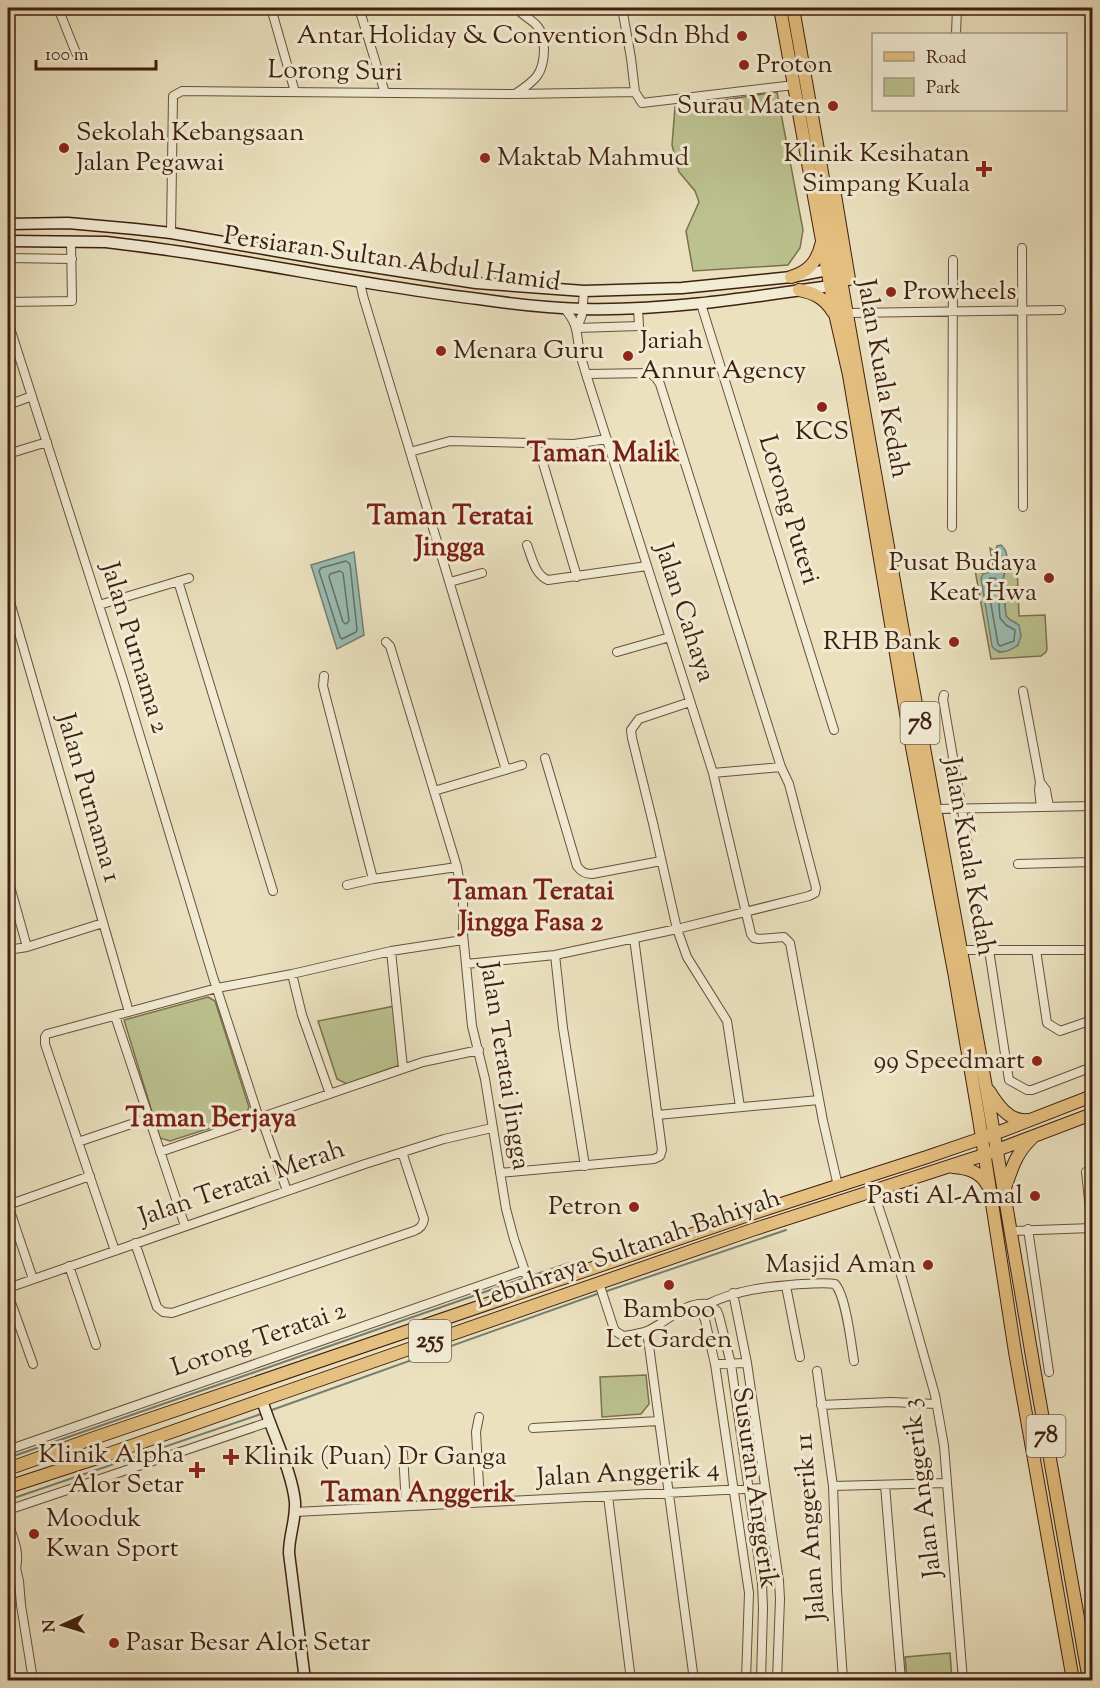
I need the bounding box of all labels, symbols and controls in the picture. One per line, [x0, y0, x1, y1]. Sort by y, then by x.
place label: Antar Holiday & Convention Sdn Bhd [296, 18, 730, 55]
marker: Antar Holiday & Convention Sdn Bhd [735, 29, 749, 43]
scale bar [36, 33, 156, 71]
legend [872, 33, 1067, 111]
text: 100 m [45, 43, 89, 69]
text: Road [926, 46, 966, 72]
place label: Proton [756, 47, 833, 84]
street label: Lorong Suri [267, 52, 403, 92]
marker: Proton [737, 58, 751, 72]
text: Park [926, 76, 961, 102]
place label: Surau Maten [677, 88, 821, 125]
marker: Surau Maten [826, 99, 840, 113]
place label: Sekolah Kebangsaan Jalan Pegawai [74, 115, 304, 182]
place label: Klinik Kesihatan Simpang Kuala [783, 136, 970, 203]
place label: Maktab Mahmud [497, 140, 690, 177]
marker: Sekolah Kebangsaan Jalan Pegawai [57, 141, 71, 155]
marker: Maktab Mahmud [478, 151, 492, 165]
marker: Klinik Kesihatan Simpang Kuala [975, 160, 993, 178]
street label: Persiaran Sultan Abdul Hamid [221, 218, 563, 302]
place label: Prowheels [903, 274, 1016, 311]
street label: Jalan Kuala Kedah [846, 275, 918, 481]
marker: Prowheels [884, 285, 898, 299]
place label: Jariah Annur Agency [638, 323, 806, 390]
place label: Menara Guru [453, 333, 604, 370]
marker: Menara Guru [434, 344, 448, 358]
marker: Jariah Annur Agency [621, 349, 635, 363]
marker: KCS [815, 400, 829, 414]
place label: KCS [795, 414, 849, 451]
street label: Lorong Puteri [748, 431, 828, 589]
district label: Taman Malik [527, 435, 680, 474]
district label: Taman Teratai Jingga [367, 498, 534, 568]
street label: Jalan Cahaya [644, 537, 724, 687]
place label: Pusat Budaya Keat Hwa [889, 545, 1037, 612]
street label: Jalan Purnama 2 [90, 556, 178, 738]
marker: Pusat Budaya Keat Hwa [1042, 571, 1056, 585]
place label: RHB Bank [823, 624, 942, 661]
marker: RHB Bank [947, 635, 961, 649]
road number: 78 [900, 702, 940, 744]
street label: Jalan Purnama 1 [46, 707, 130, 887]
street label: Jalan Kuala Kedah [932, 753, 1004, 959]
district label: Taman Teratai Jingga Fasa 2 [448, 873, 615, 943]
street label: Jalan Teratai Jingga [469, 957, 539, 1173]
place label: 99 Speedmart [874, 1043, 1025, 1080]
marker: 99 Speedmart [1030, 1054, 1044, 1068]
district label: Taman Berjaya [126, 1100, 297, 1139]
street label: Jalan Teratai Merah [132, 1131, 350, 1237]
place label: Pasti Al-Amal [867, 1178, 1023, 1215]
street label: Lebuhraya Sultanah Bahiyah [470, 1180, 786, 1320]
place label: Petron [548, 1189, 622, 1226]
marker: Pasti Al-Amal [1028, 1189, 1042, 1203]
marker: Petron [627, 1200, 641, 1214]
place label: Masjid Aman [765, 1247, 916, 1284]
marker: Masjid Aman [921, 1258, 935, 1272]
marker: Bamboo Let Garden [662, 1278, 676, 1292]
place label: Bamboo Let Garden [606, 1292, 732, 1359]
street label: Lorong Teratai 2 [167, 1293, 351, 1387]
road number: 255 [409, 1320, 451, 1362]
street label: Susuran Anggerik [722, 1385, 786, 1591]
street label: Jalan Anggerik 3 [894, 1396, 953, 1582]
road number: 78 [1026, 1415, 1066, 1457]
street label: Jalan Anggerik 11 [786, 1432, 836, 1624]
place label: Klinik Alpha Alor Setar [38, 1437, 184, 1504]
place label: Klinik (Puan) Dr Ganga [244, 1439, 507, 1476]
marker: Klinik (Puan) Dr Ganga [222, 1448, 240, 1466]
street label: Jalan Anggerik 4 [534, 1451, 720, 1497]
marker: Klinik Alpha Alor Setar [188, 1461, 206, 1479]
district label: Taman Anggerik [321, 1475, 515, 1514]
place label: Mooduk Kwan Sport [46, 1501, 179, 1568]
marker: Mooduk Kwan Sport [27, 1527, 41, 1541]
north arrow [33, 1595, 93, 1655]
text: N [39, 1618, 62, 1633]
place label: Pasar Besar Alor Setar [126, 1625, 371, 1662]
marker: Pasar Besar Alor Setar [107, 1636, 121, 1650]

